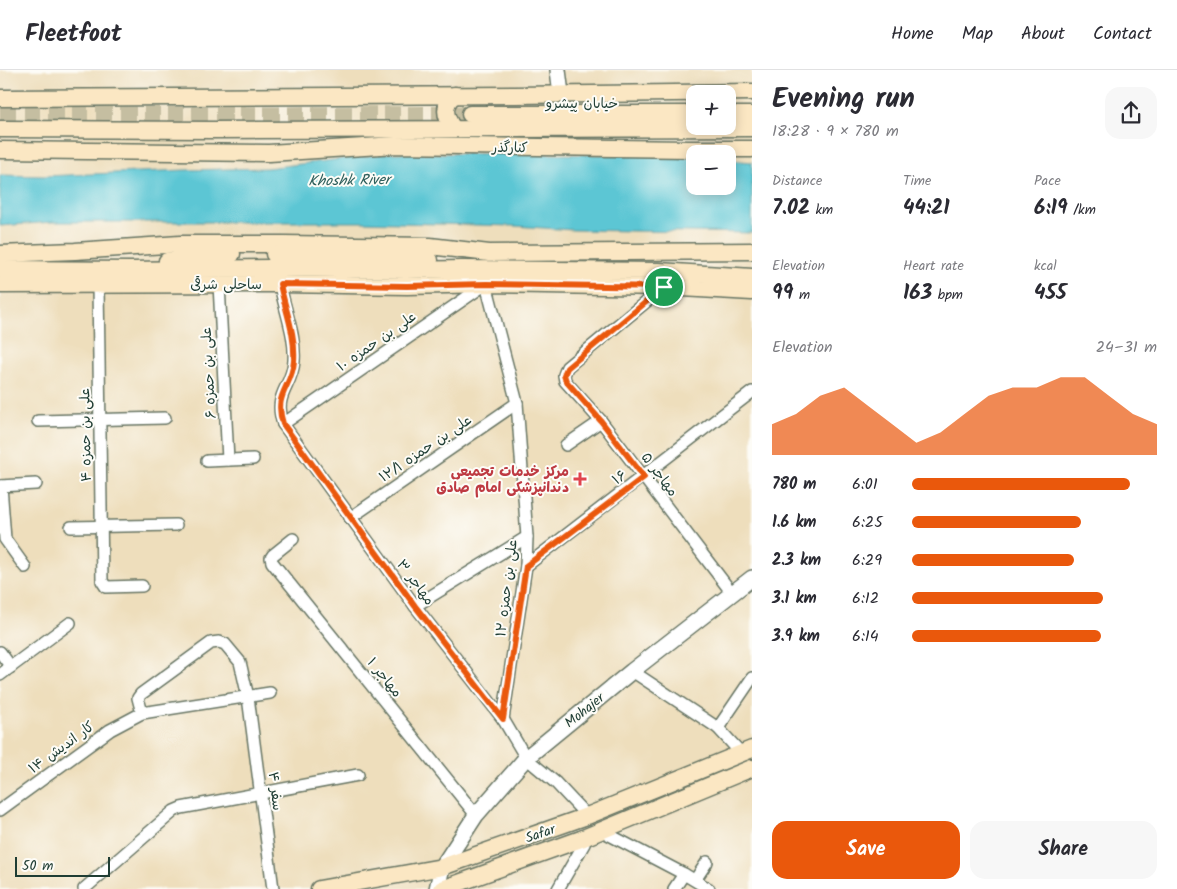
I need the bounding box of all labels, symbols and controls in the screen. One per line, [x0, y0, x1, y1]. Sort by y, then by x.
text: Fleetfoot [25, 15, 122, 54]
text: Home [891, 20, 934, 49]
text: Map [962, 20, 993, 49]
text: About [1021, 20, 1065, 49]
text: Contact [1093, 20, 1152, 49]
text: Evening run [772, 77, 915, 122]
map controls [686, 85, 736, 195]
button: + [686, 85, 736, 135]
button: share [1105, 87, 1157, 139]
street label: خیابان پیشرو [545, 93, 618, 115]
text: 18:28 · 9 × 780 m [772, 119, 899, 144]
street label: کنارگذر [491, 137, 528, 159]
button: − [686, 145, 736, 195]
water label: Khoshk River [308, 168, 393, 194]
text: Distance [772, 170, 822, 192]
text: Time [903, 170, 931, 192]
text: Pace [1034, 170, 1061, 192]
text: 7.02 [772, 192, 810, 225]
text: 44:21 [903, 192, 950, 225]
text: 6:19 [1034, 192, 1068, 225]
text: km [810, 199, 833, 221]
text: /km [1068, 199, 1096, 221]
text: Elevation [772, 255, 825, 277]
text: Heart rate [903, 255, 964, 277]
text: kcal [1034, 255, 1057, 277]
pin [643, 266, 685, 308]
icon: arrive [650, 273, 678, 301]
street label: ساحلی شرقی [190, 274, 262, 296]
text: 99 [772, 277, 793, 310]
text: 163 [903, 277, 932, 310]
text: 455 [1034, 277, 1067, 310]
text: m [793, 284, 810, 306]
text: bpm [932, 284, 963, 306]
street label: ۱۰ علی بن حمزه [332, 306, 421, 377]
street label: ۶ علی بن حمزه [196, 327, 222, 419]
text: Elevation [772, 335, 833, 360]
text: 24–31 m [1096, 335, 1157, 360]
street label: ۴ علی بن حمزه [74, 388, 98, 482]
street label: ۱۲/۱ علی بن حمزه [375, 410, 476, 488]
street label: ۵ مهاجر [635, 448, 683, 501]
place label: مرکز خدمات تجمیعی دندانپزشکی امام صادق [436, 461, 569, 499]
street label: ۱۶ [608, 465, 632, 491]
marker: مرکز خدمات تجمیعی دندانپزشکی امام صادق [573, 472, 587, 486]
text: 780 m [772, 472, 816, 497]
text: 6:01 [852, 472, 878, 497]
text: 1.6 km [772, 510, 816, 535]
text: 6:25 [852, 510, 883, 535]
street label: ۱۲ علی بن حمزه [490, 538, 524, 638]
text: 2.3 km [772, 548, 821, 573]
text: 6:29 [852, 548, 882, 573]
street label: ۳ مهاجر [391, 555, 440, 610]
text: 3.1 km [772, 586, 817, 611]
text: 6:12 [852, 586, 879, 611]
text: 3.9 km [772, 624, 820, 649]
text: 6:14 [852, 624, 879, 649]
street label: ۱ مهاجر [361, 653, 407, 702]
street label: Mohajer [560, 687, 610, 734]
street label: ۱۴ کار اندیش [24, 716, 99, 779]
street label: ۴ سفر [262, 770, 288, 812]
street label: Safar [522, 818, 560, 849]
button: Save [772, 821, 960, 879]
button: Share [970, 821, 1157, 879]
scale bar [15, 854, 110, 877]
text: 50 m [22, 855, 53, 877]

